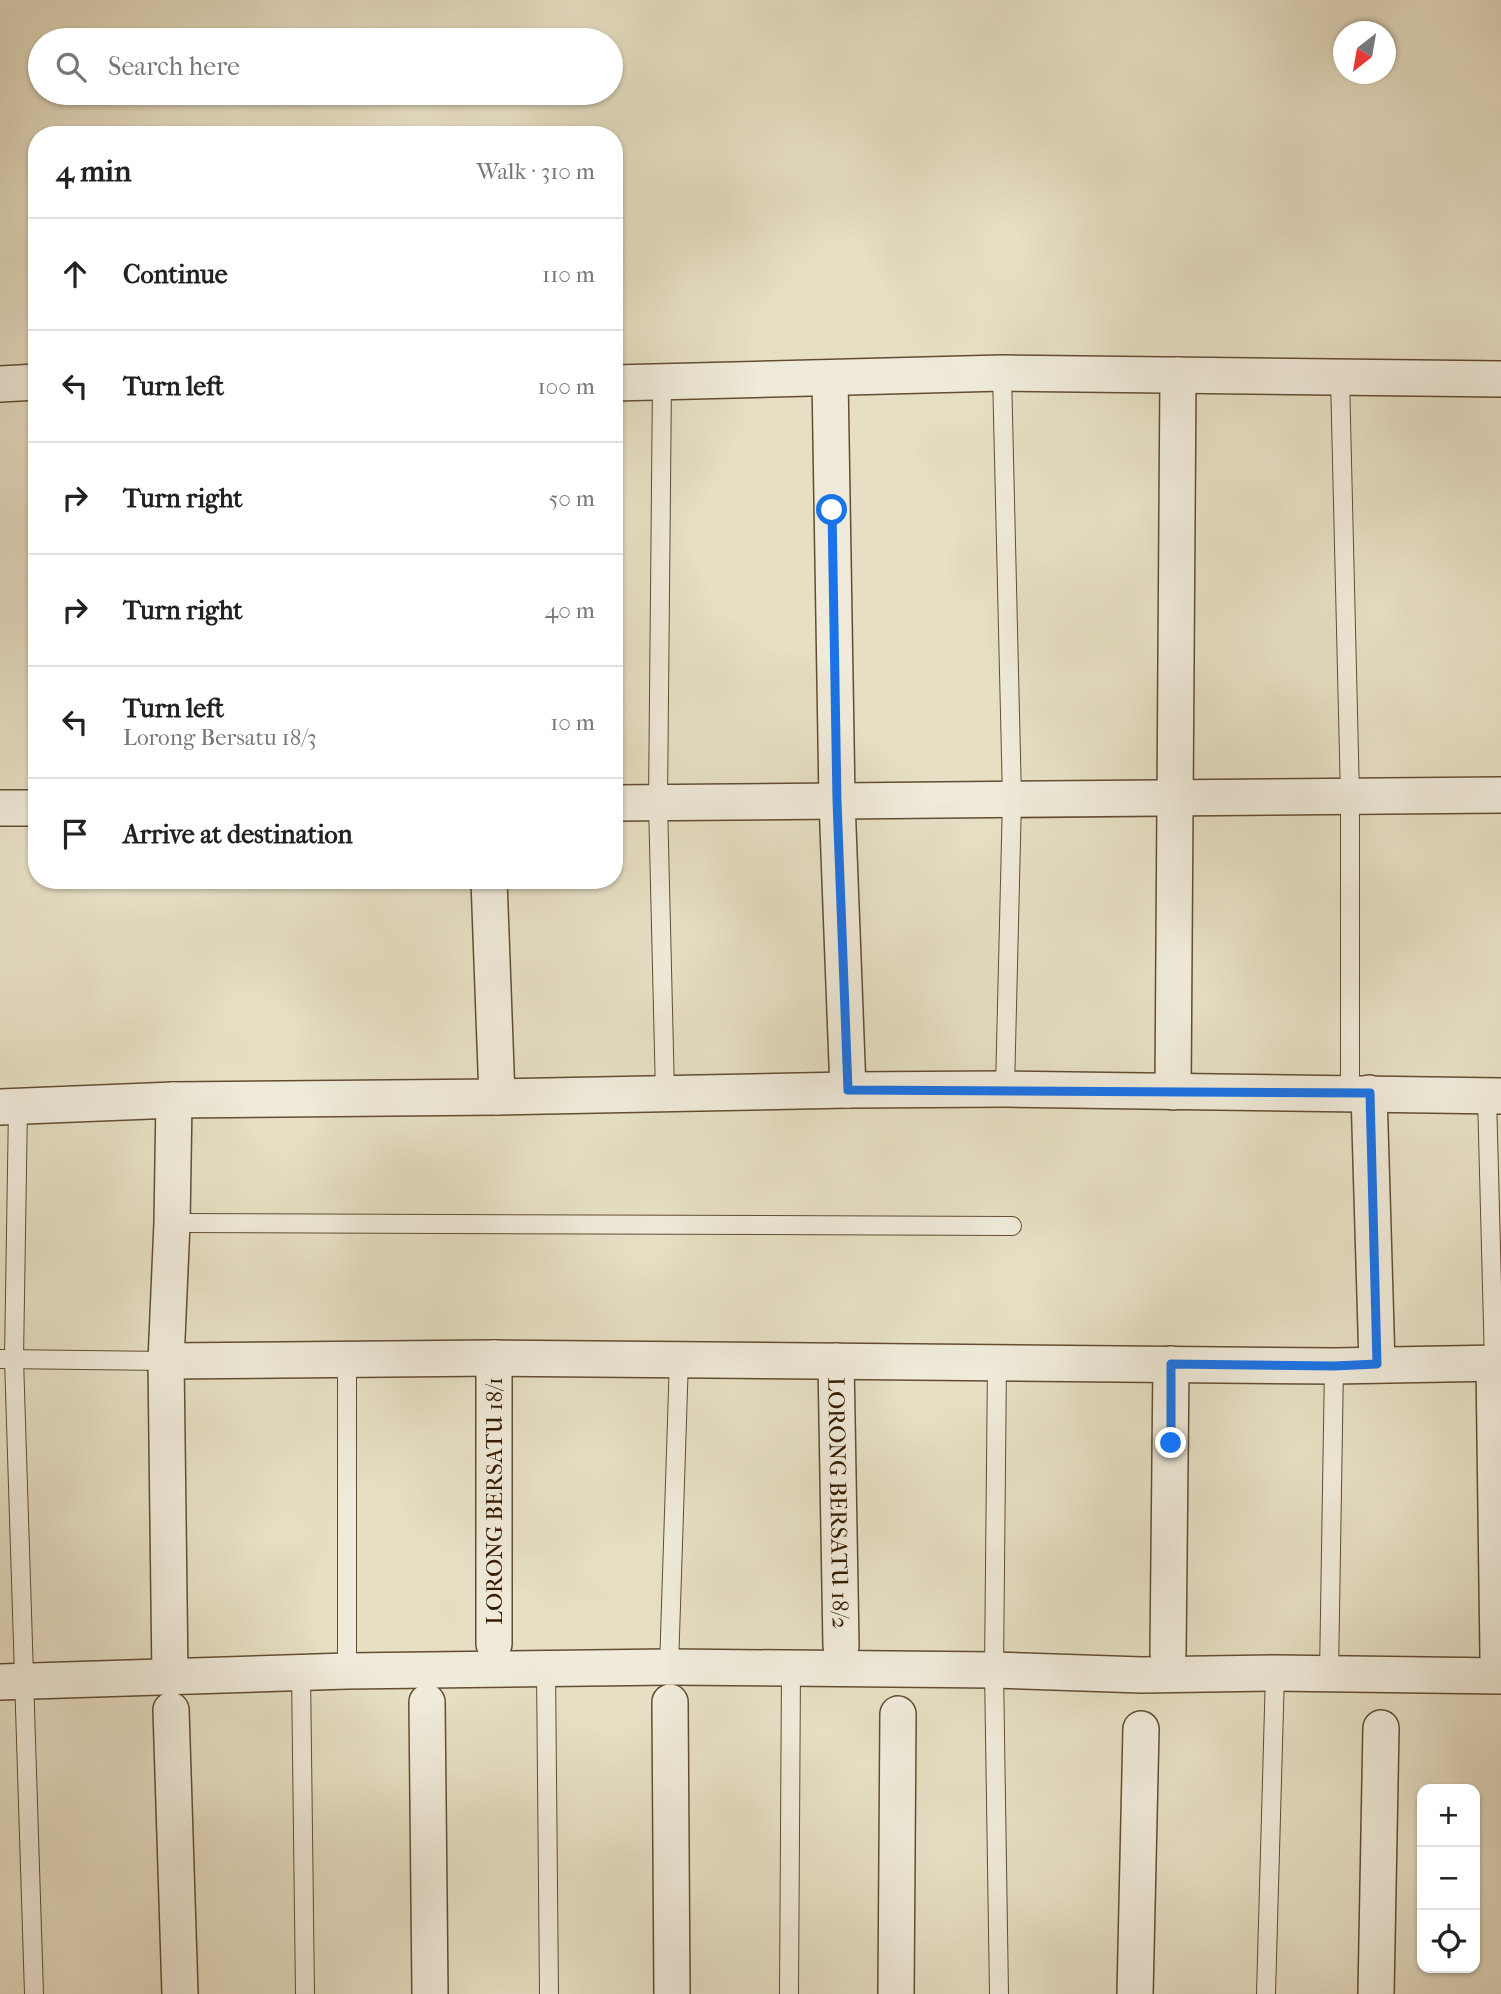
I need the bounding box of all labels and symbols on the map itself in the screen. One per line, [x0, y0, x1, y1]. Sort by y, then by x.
north arrow [1333, 21, 1396, 84]
route start [816, 494, 847, 525]
street label: LORONG BERSATU 18/1 [481, 1377, 508, 1625]
street label: LORONG BERSATU 18/2 [823, 1377, 854, 1629]
route end [1155, 1427, 1186, 1458]

